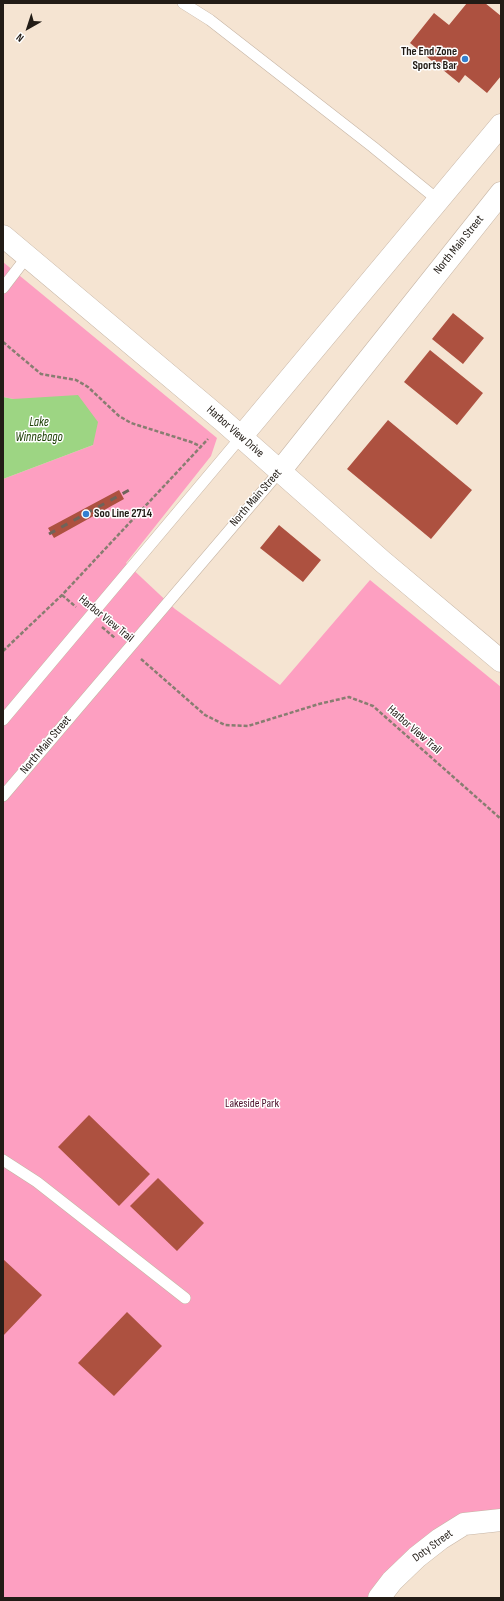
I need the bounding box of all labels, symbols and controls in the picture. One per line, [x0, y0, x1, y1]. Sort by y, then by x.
north arrow [8, 8, 48, 48]
text: N [14, 31, 27, 45]
place label: The End Zone Sports Bar [401, 45, 457, 73]
marker: The End Zone Sports Bar [460, 54, 470, 64]
street label: North Main Street [431, 213, 487, 277]
street label: Harbor View Drive [203, 403, 267, 461]
water label: Lake Winnebago [15, 415, 63, 446]
street label: North Main Street [227, 466, 285, 530]
place label: Soo Line 2714 [94, 507, 152, 521]
marker: Soo Line 2714 [81, 509, 91, 519]
street label: Harbor View Trail [75, 592, 137, 646]
street label: Harbor View Trail [384, 703, 444, 757]
street label: North Main Street [17, 713, 75, 777]
park label: Lakeside Park [225, 1097, 279, 1111]
street label: Doty Street [410, 1527, 456, 1565]

